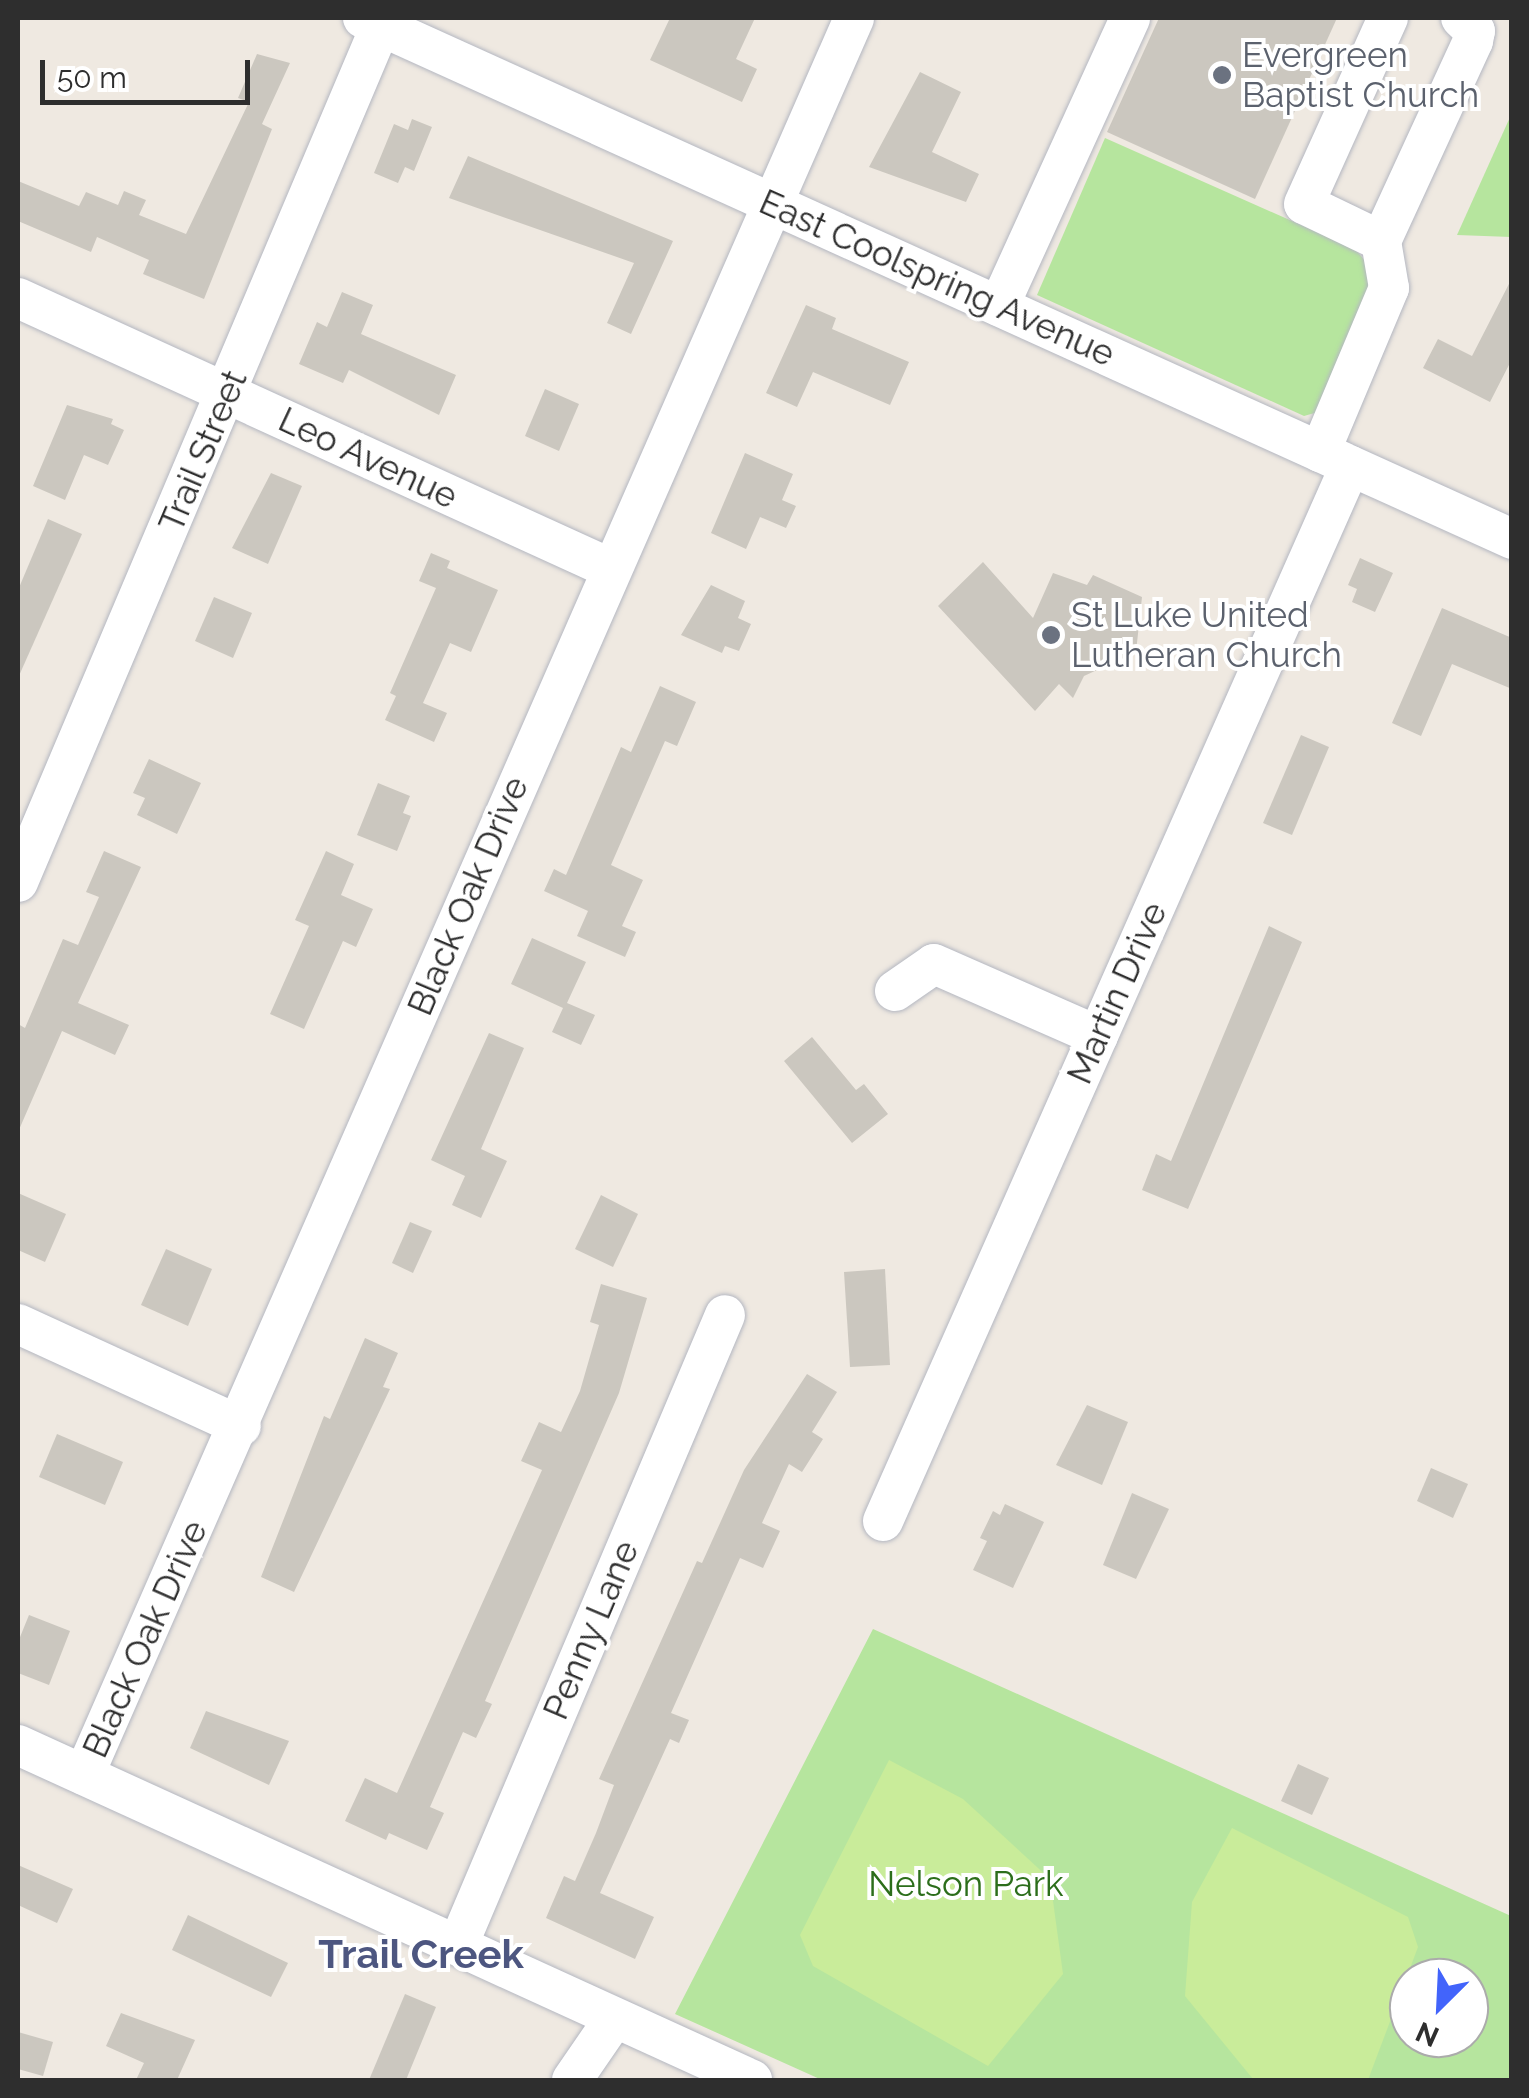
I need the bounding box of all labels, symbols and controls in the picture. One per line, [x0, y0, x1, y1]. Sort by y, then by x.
place label: Evergreen Baptist Church [1242, 34, 1479, 116]
scale bar [45, 40, 255, 102]
text: 50 m [57, 60, 127, 95]
marker: Evergreen Baptist Church [1211, 64, 1233, 86]
street label: East Coolspring Avenue [753, 180, 1121, 376]
street label: Trail Street [150, 363, 256, 539]
street label: Leo Avenue [272, 398, 464, 518]
place label: St Luke United Lutheran Church [1071, 594, 1342, 676]
marker: St Luke United Lutheran Church [1040, 624, 1062, 646]
street label: Black Oak Drive [399, 771, 537, 1021]
street label: Martin Drive [1058, 896, 1176, 1090]
street label: Black Oak Drive [74, 1514, 216, 1764]
street label: Penny Lane [534, 1534, 648, 1726]
park label: Nelson Park [868, 1863, 1064, 1905]
district label: Trail Creek [318, 1930, 524, 1978]
north arrow [1389, 1958, 1489, 2058]
text: N [1411, 2015, 1444, 2053]

